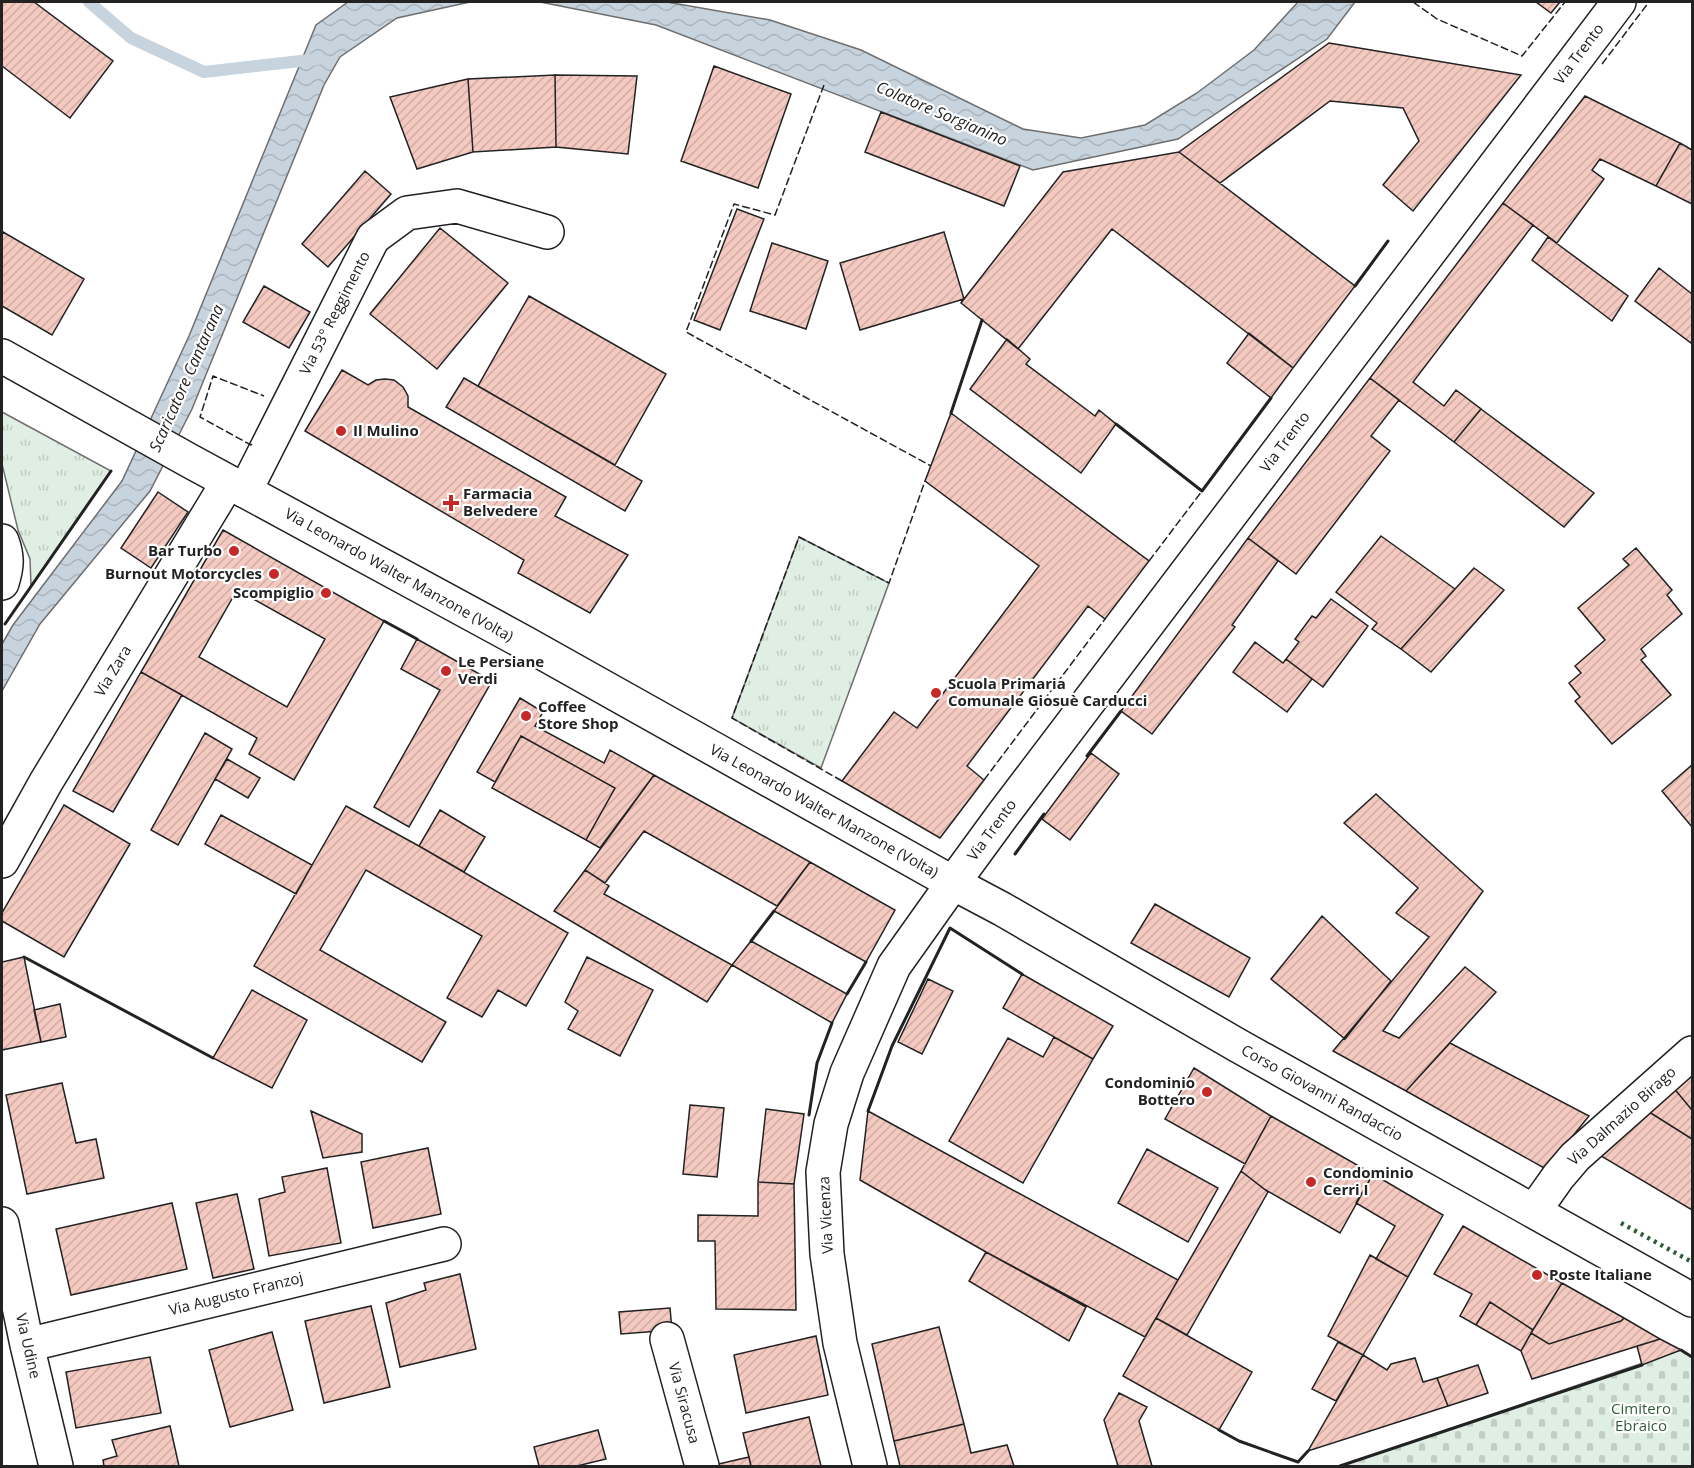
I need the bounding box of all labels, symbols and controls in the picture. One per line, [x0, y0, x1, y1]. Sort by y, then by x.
street label: Via Trento [1549, 19, 1608, 88]
water label: Colatore Sorgianino [873, 75, 1011, 151]
street label: Via 53° Reggimento [294, 247, 374, 378]
water label: Scaricatore Cantarana [144, 301, 228, 455]
street label: Via Trento [1255, 407, 1314, 476]
place label: Il Mulino [353, 420, 419, 440]
marker: Il Mulino [334, 424, 348, 438]
place label: Farmacia Belvedere [463, 483, 538, 520]
marker: Farmacia Belvedere [444, 496, 458, 510]
street label: Via Leonardo Walter Manzone (Volta) [282, 503, 517, 646]
place label: Bar Turbo [148, 540, 222, 560]
marker: Bar Turbo [227, 544, 241, 558]
place label: Burnout Motorcycles [105, 563, 262, 583]
marker: Burnout Motorcycles [267, 567, 281, 581]
place label: Scompiglio [233, 582, 314, 602]
marker: Scompiglio [319, 586, 333, 600]
street label: Via Zara [89, 641, 135, 700]
place label: Le Persiane Verdi [458, 651, 544, 688]
marker: Le Persiane Verdi [439, 664, 453, 678]
place label: Scuola Primaria Comunale Giosuè Carducci [948, 673, 1147, 710]
marker: Scuola Primaria Comunale Giosuè Carducci [929, 686, 943, 700]
place label: Coffee Store Shop [538, 696, 619, 733]
marker: Coffee Store Shop [519, 709, 533, 723]
street label: Via Leonardo Walter Manzone (Volta) [707, 739, 942, 882]
street label: Via Trento [962, 795, 1020, 864]
street label: Corso Giovanni Randaccio [1238, 1039, 1407, 1145]
street label: Via Dalmazio Birago [1563, 1061, 1680, 1169]
place label: Condominio Bottero [1104, 1072, 1195, 1109]
marker: Condominio Bottero [1200, 1085, 1214, 1099]
place label: Condominio Cerri I [1323, 1162, 1414, 1199]
marker: Condominio Cerri I [1304, 1175, 1318, 1189]
street label: Via Vicenza [813, 1176, 837, 1254]
place label: Poste Italiane [1549, 1264, 1652, 1284]
street label: Via Augusto Franzoj [167, 1267, 305, 1319]
marker: Poste Italiane [1530, 1268, 1544, 1282]
street label: Via Udine [12, 1311, 46, 1380]
street label: Via Siracusa [665, 1360, 705, 1446]
park label: Cimitero Ebraico [1611, 1398, 1671, 1435]

